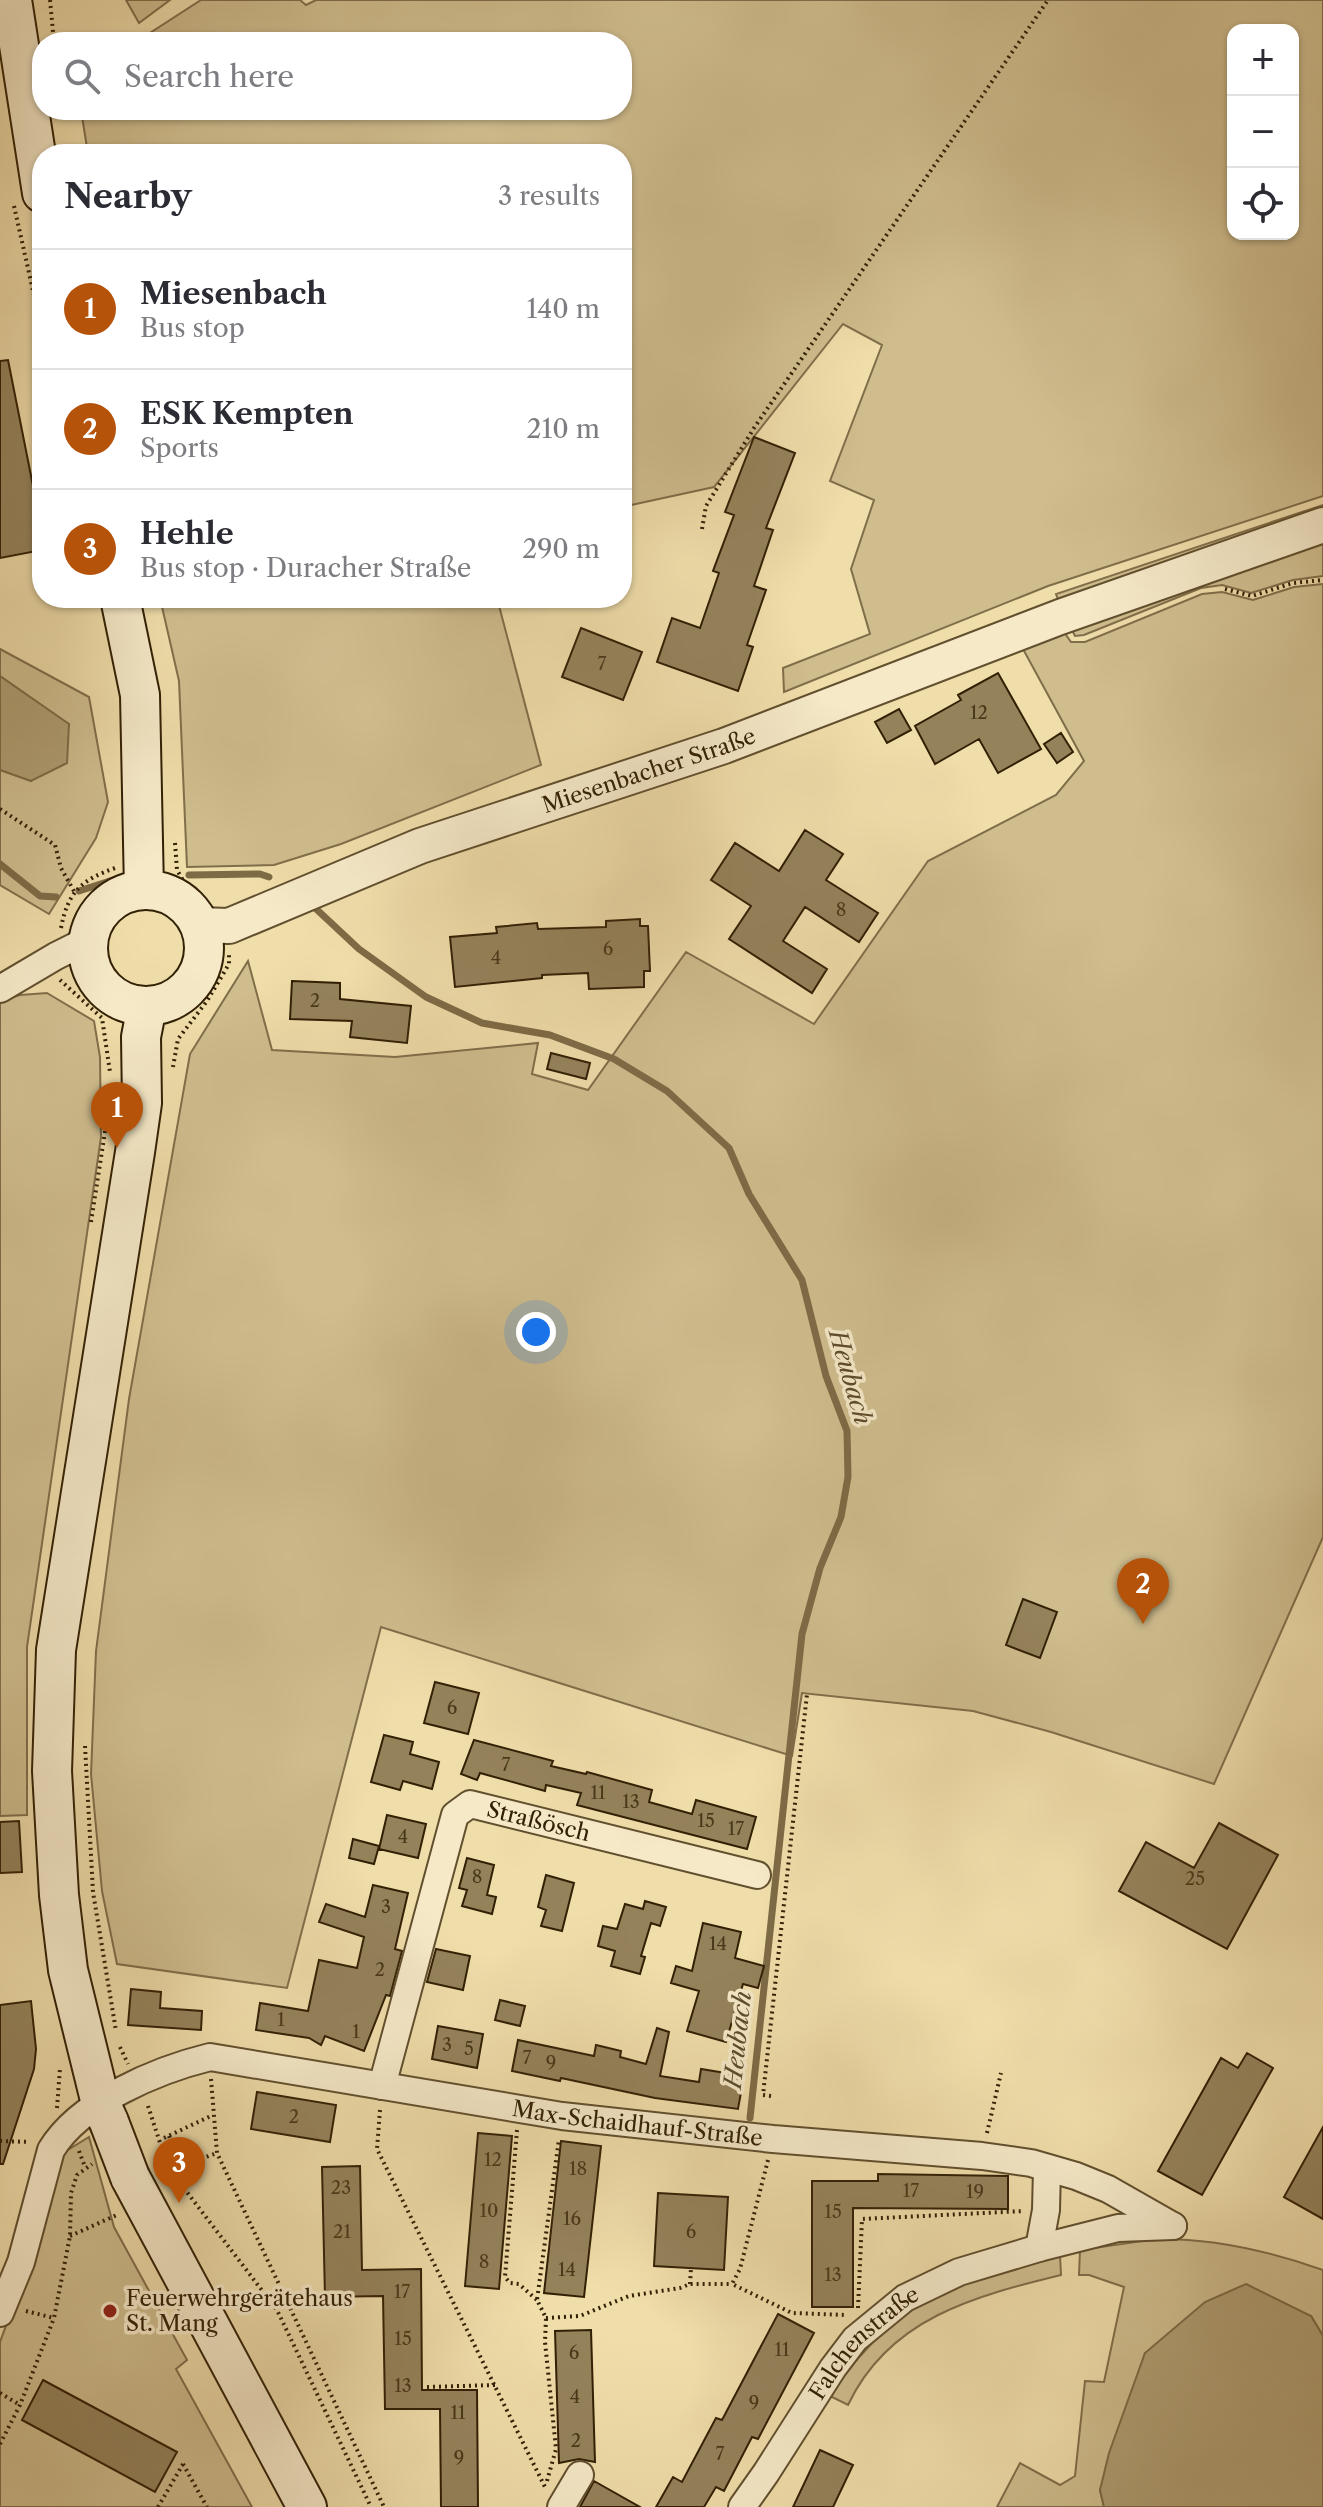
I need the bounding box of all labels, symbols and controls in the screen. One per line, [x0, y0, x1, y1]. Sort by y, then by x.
map controls [1227, 24, 1299, 240]
button: + [1227, 24, 1299, 96]
search box [32, 32, 632, 120]
icon: search [60, 54, 104, 98]
text: Search here [124, 58, 294, 95]
button: − [1227, 96, 1299, 168]
button: locate [1227, 168, 1299, 240]
text: Nearby [64, 175, 192, 217]
text: 3 results [498, 180, 600, 212]
text: Miesenbach [140, 275, 327, 312]
text: 1 [84, 293, 96, 325]
text: 140 m [526, 293, 600, 325]
text: Bus stop [140, 312, 245, 344]
text: ESK Kempten [140, 395, 354, 432]
text: 2 [82, 413, 98, 445]
text: 210 m [527, 413, 600, 445]
text: Sports [140, 432, 219, 464]
text: Hehle [140, 515, 234, 552]
text: 3 [83, 533, 97, 565]
text: 290 m [522, 533, 600, 565]
text: Bus stop · Duracher Straße [140, 552, 471, 584]
house number: 7 [598, 653, 607, 675]
house number: 12 [970, 702, 988, 724]
street label: Miesenbacher Straße [539, 722, 760, 819]
house number: 8 [836, 899, 846, 921]
house number: 6 [603, 938, 613, 960]
house number: 4 [491, 947, 501, 969]
house number: 2 [310, 990, 320, 1012]
pin: 1 [91, 1082, 143, 1148]
your location [516, 1312, 556, 1352]
water label: Heubach [823, 1324, 878, 1428]
pin: 2 [1117, 1558, 1169, 1624]
house number: 6 [447, 1697, 457, 1719]
house number: 7 [502, 1754, 511, 1776]
house number: 11 [590, 1782, 606, 1804]
house number: 13 [622, 1791, 640, 1813]
street label: Straßösch [484, 1796, 593, 1847]
house number: 15 [697, 1810, 715, 1832]
house number: 17 [728, 1818, 744, 1840]
house number: 4 [398, 1826, 408, 1848]
house number: 8 [472, 1866, 482, 1888]
house number: 25 [1185, 1868, 1205, 1890]
house number: 3 [381, 1896, 391, 1918]
house number: 14 [709, 1933, 727, 1955]
house number: 2 [375, 1959, 385, 1981]
water label: Heubach [718, 1990, 757, 2092]
house number: 1 [277, 2009, 285, 2031]
house number: 1 [352, 2021, 360, 2043]
house number: 3 [442, 2034, 452, 2056]
house number: 5 [464, 2038, 474, 2060]
house number: 7 [523, 2047, 532, 2069]
house number: 9 [546, 2052, 556, 2074]
street label: Max-Schaidhauf-Straße [510, 2095, 764, 2152]
house number: 2 [289, 2106, 299, 2128]
pin: 3 [153, 2137, 205, 2203]
house number: 12 [484, 2149, 502, 2171]
house number: 18 [569, 2158, 587, 2180]
house number: 23 [331, 2177, 351, 2199]
house number: 17 [903, 2180, 919, 2202]
house number: 19 [966, 2181, 984, 2203]
house number: 10 [480, 2200, 498, 2222]
house number: 15 [824, 2201, 842, 2223]
house number: 16 [563, 2208, 581, 2230]
house number: 21 [333, 2221, 351, 2243]
house number: 6 [686, 2221, 696, 2243]
house number: 8 [479, 2251, 489, 2273]
house number: 14 [558, 2259, 576, 2281]
house number: 13 [824, 2264, 842, 2286]
house number: 17 [394, 2281, 410, 2303]
street label: Falchenstraße [803, 2281, 923, 2405]
place label: Feuerwehrgerätehaus St. Mang [126, 2285, 353, 2337]
marker: Feuerwehrgerätehaus St. Mang [101, 2302, 119, 2320]
house number: 15 [394, 2328, 412, 2350]
house number: 11 [774, 2339, 790, 2361]
house number: 6 [569, 2342, 579, 2364]
house number: 13 [394, 2375, 412, 2397]
house number: 4 [570, 2386, 580, 2408]
house number: 9 [749, 2392, 759, 2414]
house number: 11 [450, 2402, 466, 2424]
house number: 2 [571, 2430, 581, 2452]
house number: 7 [716, 2443, 725, 2465]
house number: 9 [454, 2447, 464, 2469]

